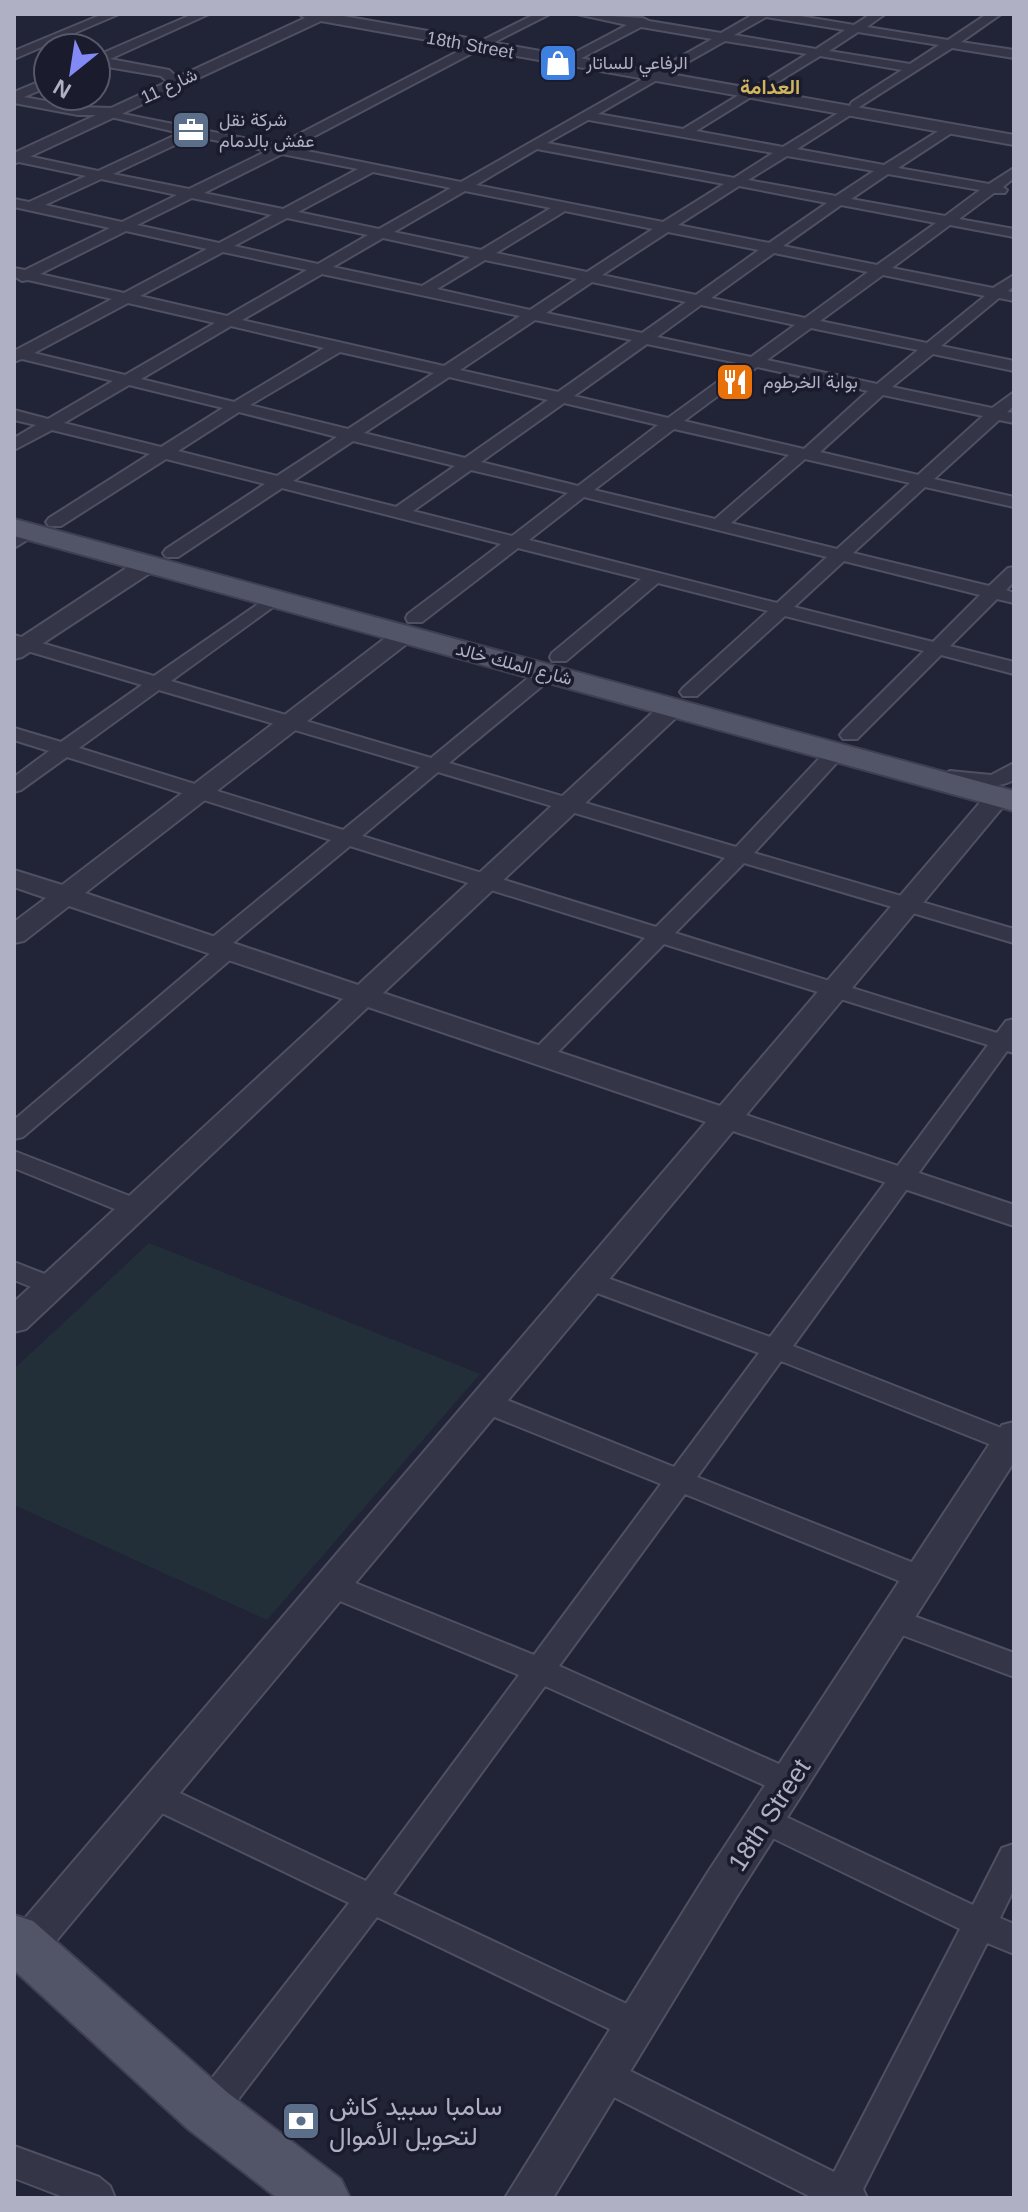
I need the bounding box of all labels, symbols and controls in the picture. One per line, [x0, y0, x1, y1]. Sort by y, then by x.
street label: 18th Street [425, 28, 515, 62]
north arrow [32, 32, 112, 112]
shop icon: الرفاعي للساتار [537, 42, 579, 84]
place label: الرفاعي للساتار [585, 53, 688, 78]
street label: شارع 11 [138, 64, 201, 110]
text: N [49, 74, 75, 104]
district label: العدامة [740, 76, 800, 98]
office icon: شركة نقل عفش بالدمام [170, 109, 212, 151]
place label: شركة نقل عفش بالدمام [219, 110, 314, 153]
restaurant icon: بوابة الخرطوم [714, 361, 756, 403]
place label: بوابة الخرطوم [763, 372, 858, 394]
street label: شارع الملك خالد [453, 639, 574, 691]
street label: 18th Street [722, 1753, 817, 1877]
place label: سامبا سبيد كاش لتحويل الأموال [329, 2091, 502, 2152]
bank icon: سامبا سبيد كاش لتحويل الأموال [280, 2100, 322, 2142]

